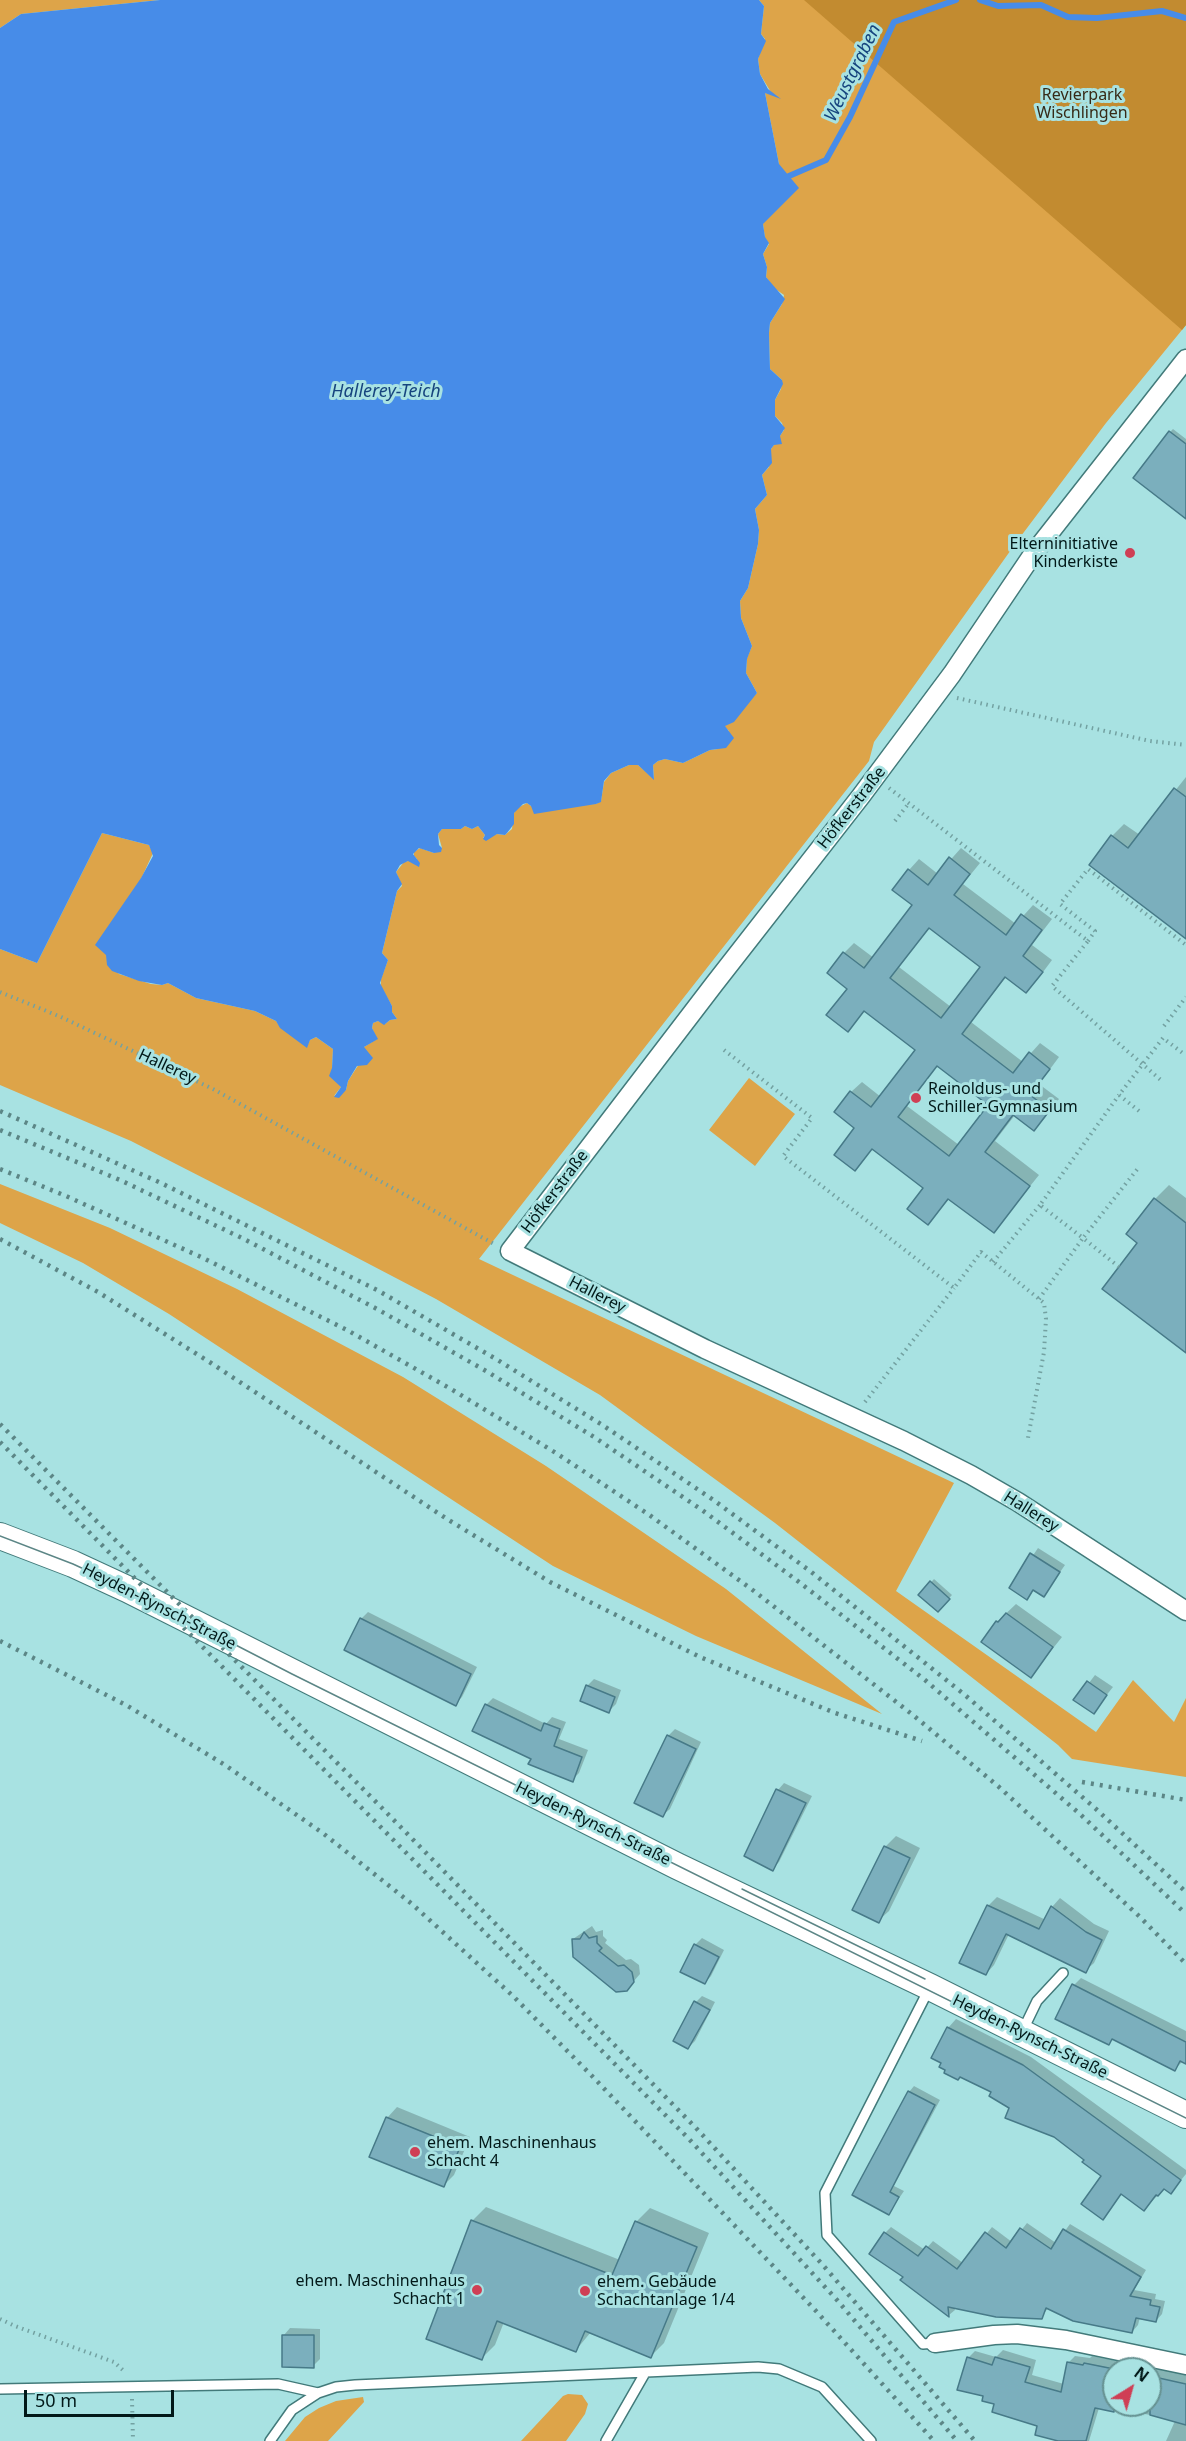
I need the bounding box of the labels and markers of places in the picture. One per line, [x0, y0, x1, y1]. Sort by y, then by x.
place label: Elterninitiative Kinderkiste [1010, 534, 1118, 572]
marker: Elterninitiative Kinderkiste [1123, 546, 1137, 560]
place label: Reinoldus- und Schiller-Gymnasium [928, 1079, 1078, 1117]
marker: Reinoldus- und Schiller-Gymnasium [909, 1091, 923, 1105]
place label: ehem. Maschinenhaus Schacht 4 [427, 2133, 596, 2171]
marker: ehem. Maschinenhaus Schacht 4 [408, 2145, 422, 2159]
place label: ehem. Maschinenhaus Schacht 1 [296, 2271, 465, 2309]
place label: ehem. Gebäude Schachtanlage 1/4 [597, 2272, 735, 2310]
marker: ehem. Maschinenhaus Schacht 1 [470, 2283, 484, 2297]
marker: ehem. Gebäude Schachtanlage 1/4 [578, 2284, 592, 2298]

